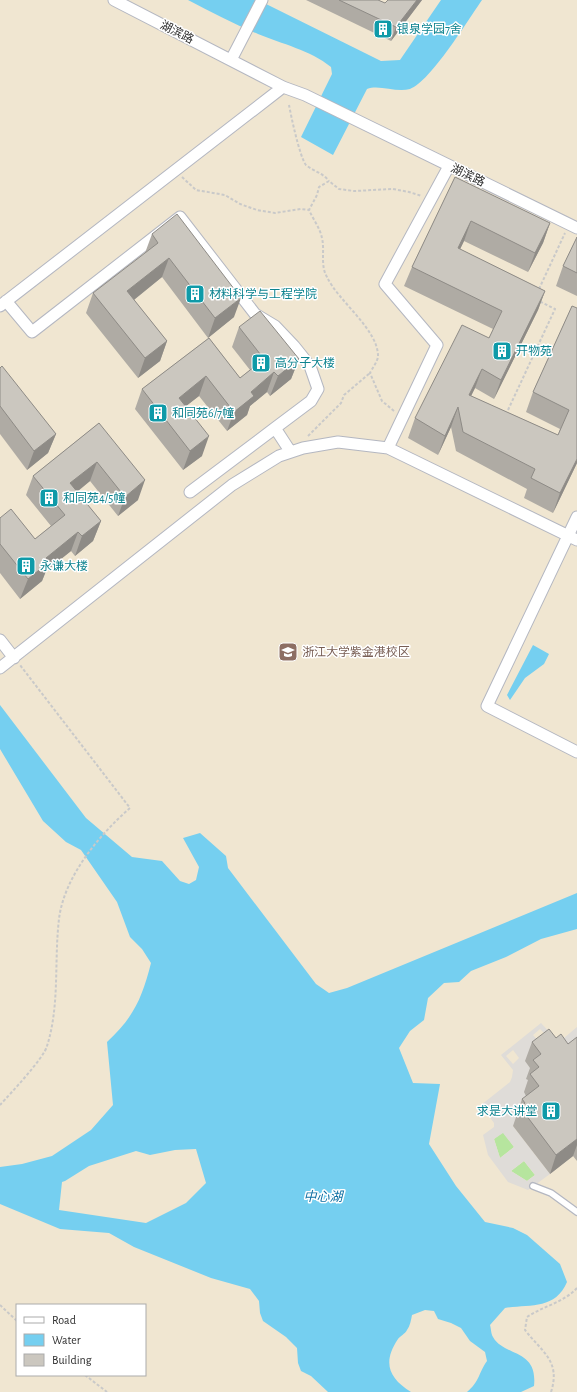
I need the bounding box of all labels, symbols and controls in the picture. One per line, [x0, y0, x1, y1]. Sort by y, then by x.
street label: 湖滨路 [158, 18, 196, 46]
building icon: 银泉学园7舍 [372, 18, 394, 40]
place label: 银泉学园7舍 [397, 22, 462, 35]
street label: 湖滨路 [449, 161, 487, 188]
building icon: 材料科学与工程学院 [184, 283, 206, 305]
place label: 材料科学与工程学院 [209, 287, 317, 300]
building icon: 开物苑 [491, 340, 513, 362]
place label: 开物苑 [516, 344, 552, 357]
building icon: 高分子大楼 [250, 352, 272, 374]
place label: 高分子大楼 [275, 356, 335, 369]
building icon: 和同苑6/7幢 [147, 402, 169, 424]
place label: 和同苑6/7幢 [172, 406, 234, 419]
building icon: 和同苑4/5幢 [38, 487, 60, 509]
place label: 和同苑4/5幢 [63, 491, 125, 504]
building icon: 永谦大楼 [15, 555, 37, 577]
place label: 永谦大楼 [40, 559, 88, 572]
school or university icon: 浙江大学紫金港校区 [277, 641, 299, 663]
place label: 浙江大学紫金港校区 [302, 645, 410, 658]
building icon: 求是大讲堂 [540, 1100, 562, 1122]
place label: 求是大讲堂 [477, 1105, 537, 1117]
water label: 中心湖 [303, 1190, 344, 1204]
legend [16, 1304, 146, 1376]
text: Road [52, 1314, 76, 1326]
text: Water [52, 1334, 81, 1346]
text: Building [52, 1354, 92, 1366]

